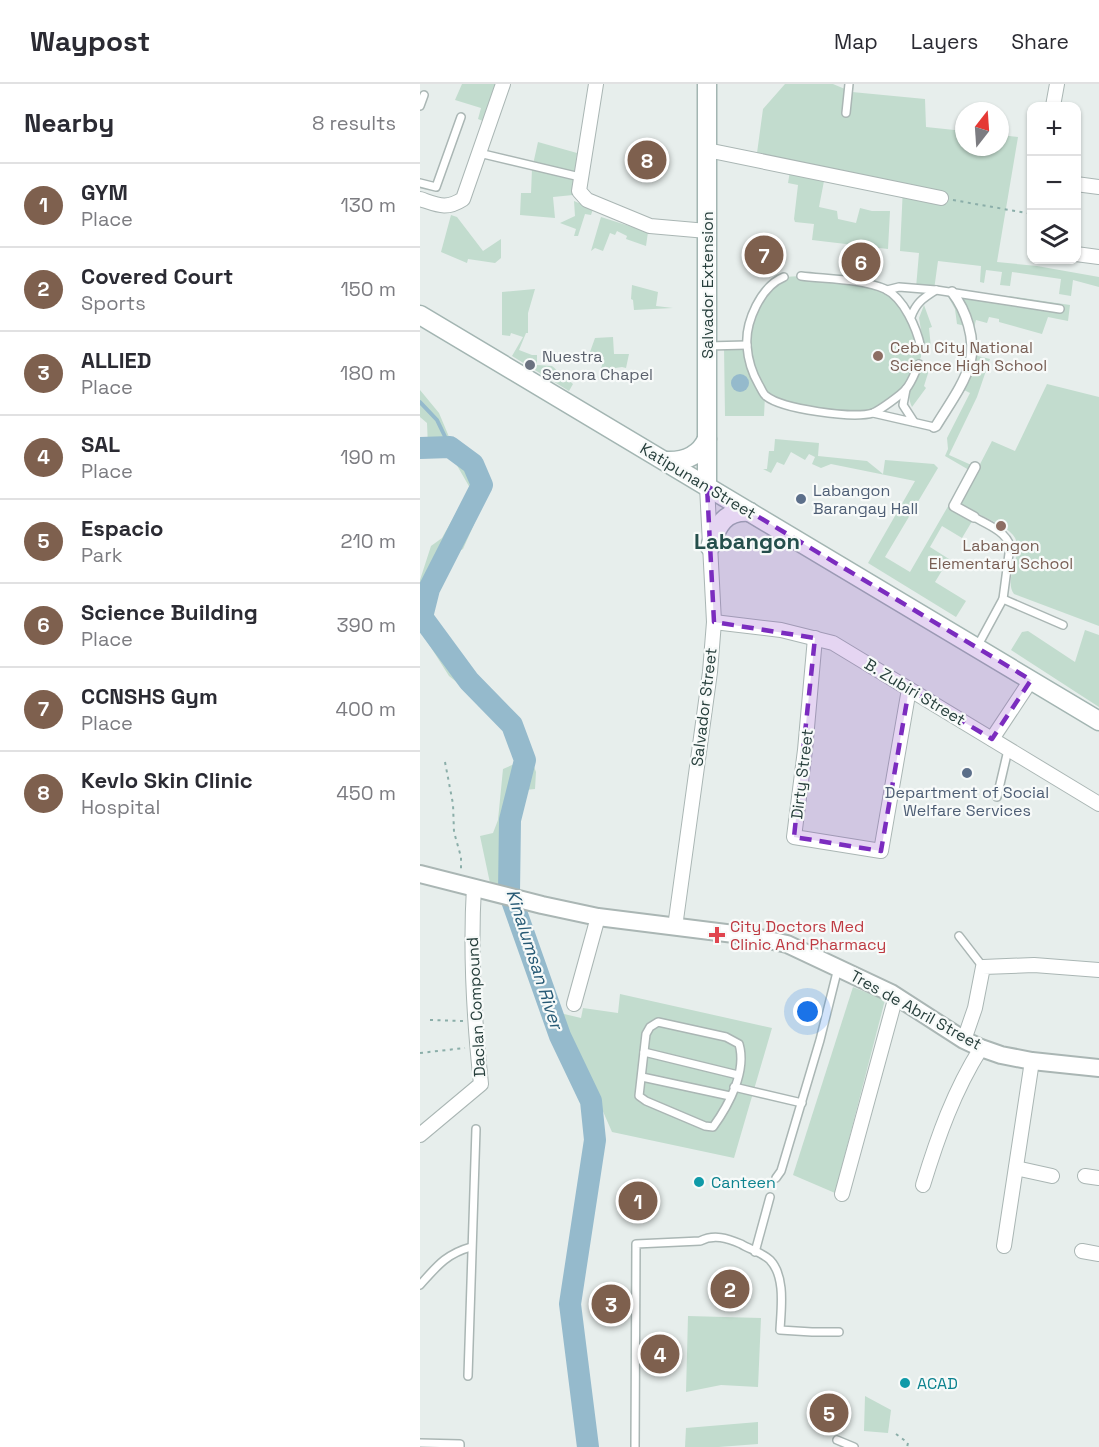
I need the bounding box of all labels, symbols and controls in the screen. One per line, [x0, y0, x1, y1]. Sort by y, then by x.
text: Waypost [30, 23, 150, 59]
text: Map [834, 28, 878, 55]
text: Layers [911, 28, 978, 55]
text: Share [1011, 28, 1069, 55]
north arrow [955, 102, 1009, 156]
map controls [1027, 102, 1081, 264]
button: + [1027, 102, 1081, 156]
text: Nearby [24, 106, 114, 140]
text: 8 results [312, 110, 396, 136]
pin: 8 [628, 138, 666, 182]
button: − [1027, 156, 1081, 210]
text: GYM [81, 178, 128, 206]
text: 1 [39, 192, 48, 218]
text: 130 m [340, 192, 396, 218]
text: Place [81, 206, 133, 232]
button: layers [1027, 210, 1081, 264]
street label: Salvador Extension [697, 211, 718, 359]
pin: 7 [744, 232, 784, 278]
pin: 6 [842, 240, 880, 285]
text: Covered Court [81, 262, 233, 290]
text: 2 [38, 276, 49, 302]
text: 150 m [341, 276, 396, 302]
text: Sports [81, 290, 146, 316]
place label: Cebu City National Science High School [890, 337, 1047, 376]
text: ALLIED [81, 346, 151, 374]
place label: Nuestra Senora Chapel [542, 346, 653, 385]
marker: Cebu City National Science High School [871, 349, 885, 363]
marker: Nuestra Senora Chapel [523, 358, 537, 372]
text: 3 [37, 360, 50, 386]
text: 180 m [340, 360, 396, 386]
text: Place [81, 374, 133, 400]
text: SAL [81, 430, 120, 458]
street label: Katipunan Street [636, 438, 760, 524]
text: 4 [37, 444, 50, 470]
text: 190 m [340, 444, 396, 470]
text: Place [81, 458, 133, 484]
place label: Labangon Barangay Hall [813, 480, 918, 519]
marker: Labangon Barangay Hall [794, 492, 808, 506]
text: Espacio [81, 514, 163, 542]
marker: Labangon Elementary School [994, 519, 1008, 533]
district label: Labangon [694, 527, 800, 555]
text: 5 [38, 528, 50, 554]
text: 210 m [340, 528, 396, 554]
place label: Labangon Elementary School [929, 535, 1073, 574]
text: Park [81, 542, 123, 568]
text: Science Building [81, 598, 258, 626]
text: 6 [37, 612, 50, 638]
text: 390 m [337, 612, 396, 638]
text: Place [81, 626, 133, 652]
street label: Salvador Street [686, 646, 722, 768]
street label: B. Zubiri Street [861, 654, 969, 730]
text: CCNSHS Gym [81, 682, 218, 710]
text: 7 [38, 696, 49, 722]
text: 400 m [336, 696, 396, 722]
text: Place [81, 710, 133, 736]
street label: Dirty Street [786, 728, 818, 820]
text: Kevlo Skin Clinic [81, 766, 253, 794]
marker: Department of Social Welfare Services [960, 766, 974, 780]
text: 8 [38, 780, 50, 806]
text: 450 m [336, 780, 396, 806]
place label: Department of Social Welfare Services [885, 782, 1049, 821]
text: Hospital [81, 794, 160, 820]
water label: Kinalumsan River [502, 886, 569, 1034]
place label: City Doctors Med Clinic And Pharmacy [730, 916, 886, 955]
marker: City Doctors Med Clinic And Pharmacy [708, 926, 726, 944]
street label: Daclan Compound [462, 936, 490, 1078]
street label: Tres de Abril Street [847, 965, 985, 1055]
your location [793, 997, 822, 1026]
place label: Canteen [711, 1172, 776, 1193]
marker: Canteen [692, 1175, 706, 1189]
pin: 1 [618, 1178, 658, 1224]
pin: 2 [710, 1266, 750, 1312]
pin: 3 [592, 1282, 630, 1326]
pin: 4 [640, 1332, 680, 1376]
place label: ACAD [917, 1373, 958, 1394]
marker: ACAD [898, 1376, 912, 1390]
pin: 5 [810, 1390, 848, 1436]

